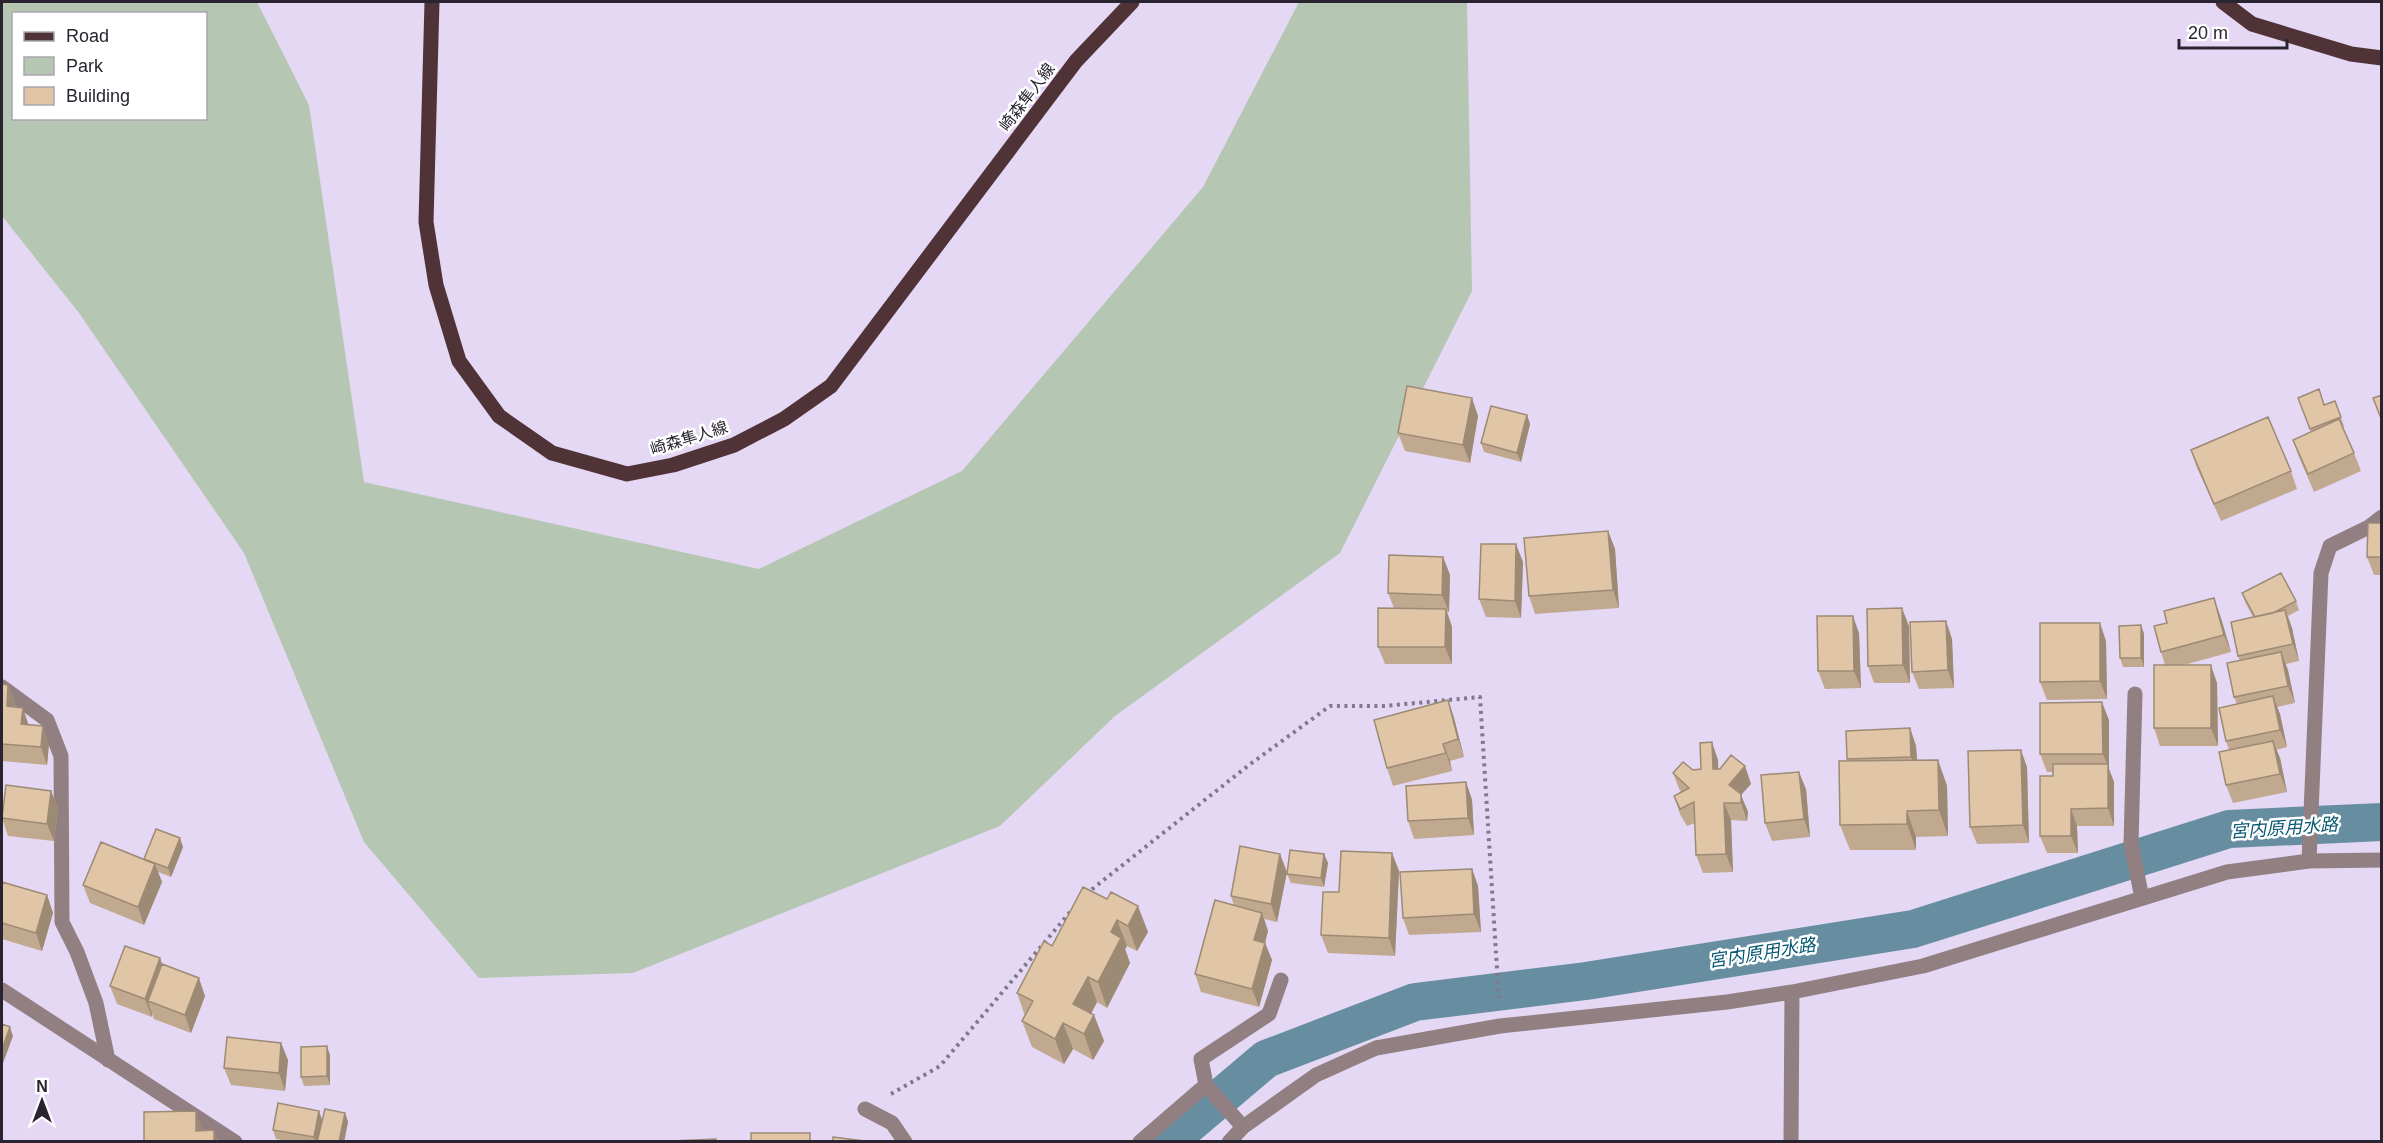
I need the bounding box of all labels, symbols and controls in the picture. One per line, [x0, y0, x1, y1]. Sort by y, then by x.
legend [12, 12, 207, 120]
scale bar [2179, 12, 2287, 50]
text: 20 m [2188, 23, 2228, 43]
text: Road [66, 26, 109, 46]
text: Park [66, 56, 104, 76]
street label: 崎森隼人線 [996, 60, 1058, 134]
text: Building [66, 86, 130, 106]
street label: 崎森隼人線 [648, 418, 730, 458]
water label: 宮内原用水路 [2229, 814, 2341, 842]
water label: 宮内原用水路 [1707, 934, 1819, 971]
north arrow [12, 1071, 72, 1131]
text: N [36, 1078, 48, 1095]

